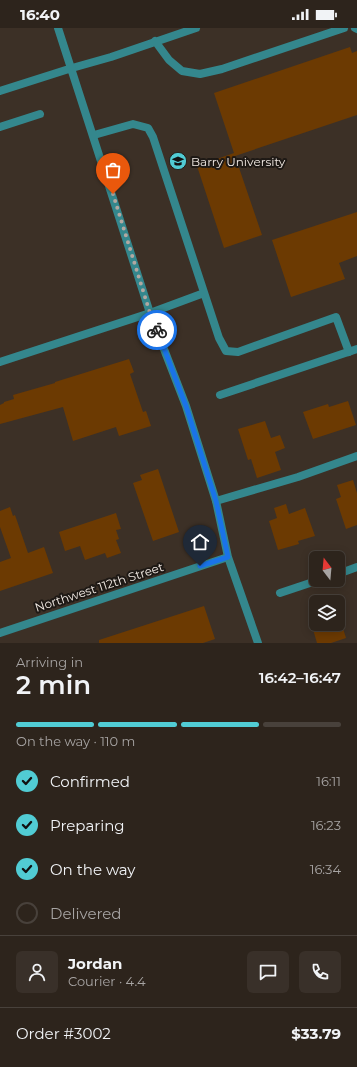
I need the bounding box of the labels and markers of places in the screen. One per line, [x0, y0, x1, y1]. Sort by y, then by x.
school or university icon: Barry University [168, 151, 188, 171]
pin [96, 153, 130, 194]
place label: Barry University [191, 154, 286, 169]
pin [183, 525, 217, 566]

